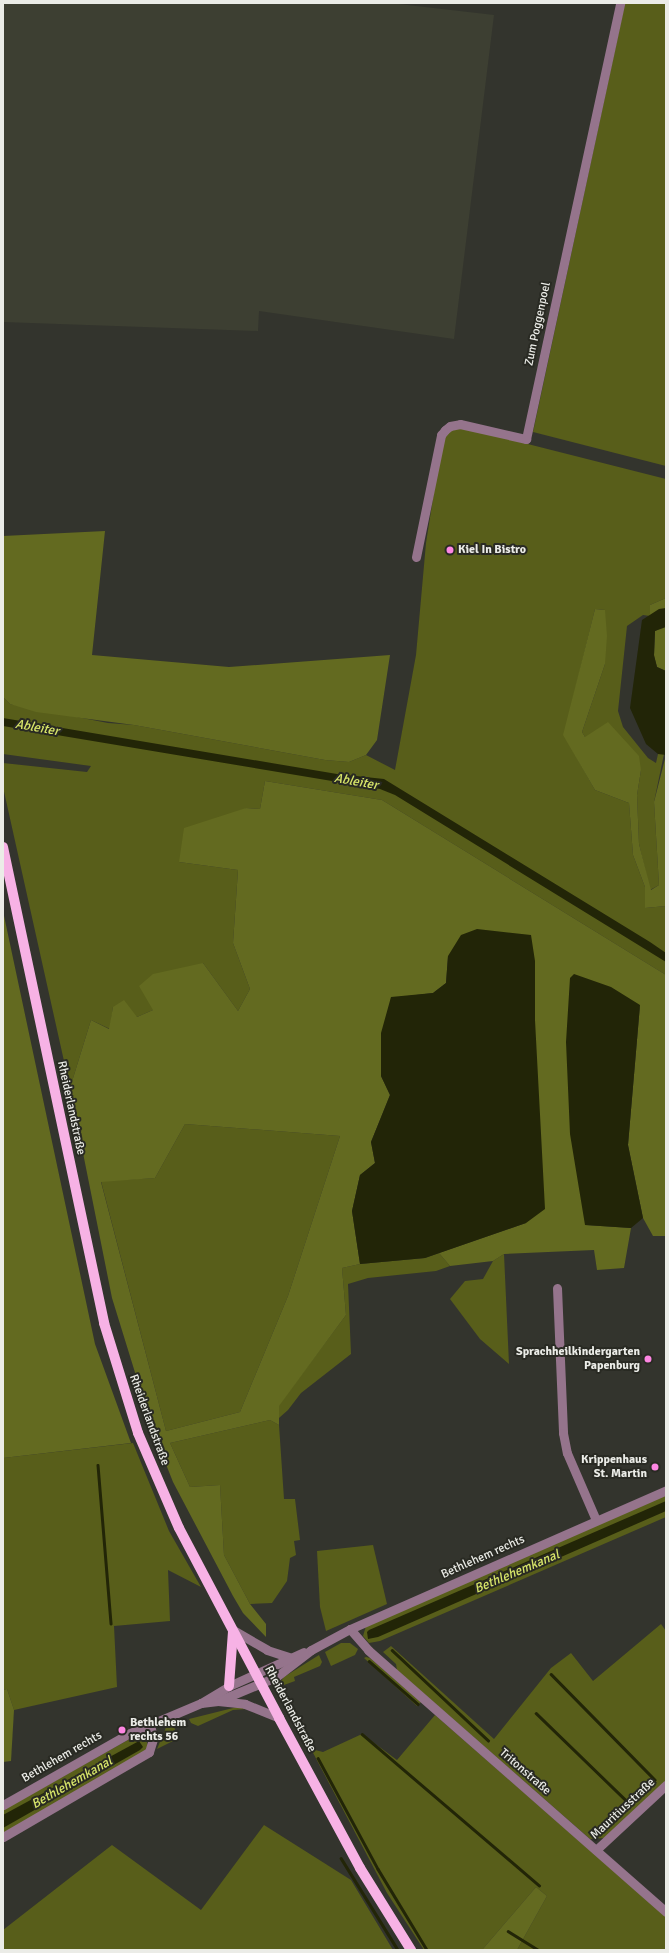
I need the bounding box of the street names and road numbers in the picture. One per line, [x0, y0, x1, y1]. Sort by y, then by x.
street label: Zum Poggenpoel [522, 281, 554, 367]
street label: Rheiderlandstraße [54, 1060, 88, 1156]
street label: Rheiderlandstraße [126, 1373, 172, 1467]
street label: Bethlehem rechts [439, 1532, 527, 1582]
street label: Rheiderlandstraße [261, 1663, 319, 1755]
street label: Bethlehem rechts [19, 1728, 105, 1786]
street label: Tritonstraße [496, 1746, 554, 1798]
street label: Mauritiusstraße [588, 1775, 658, 1843]

